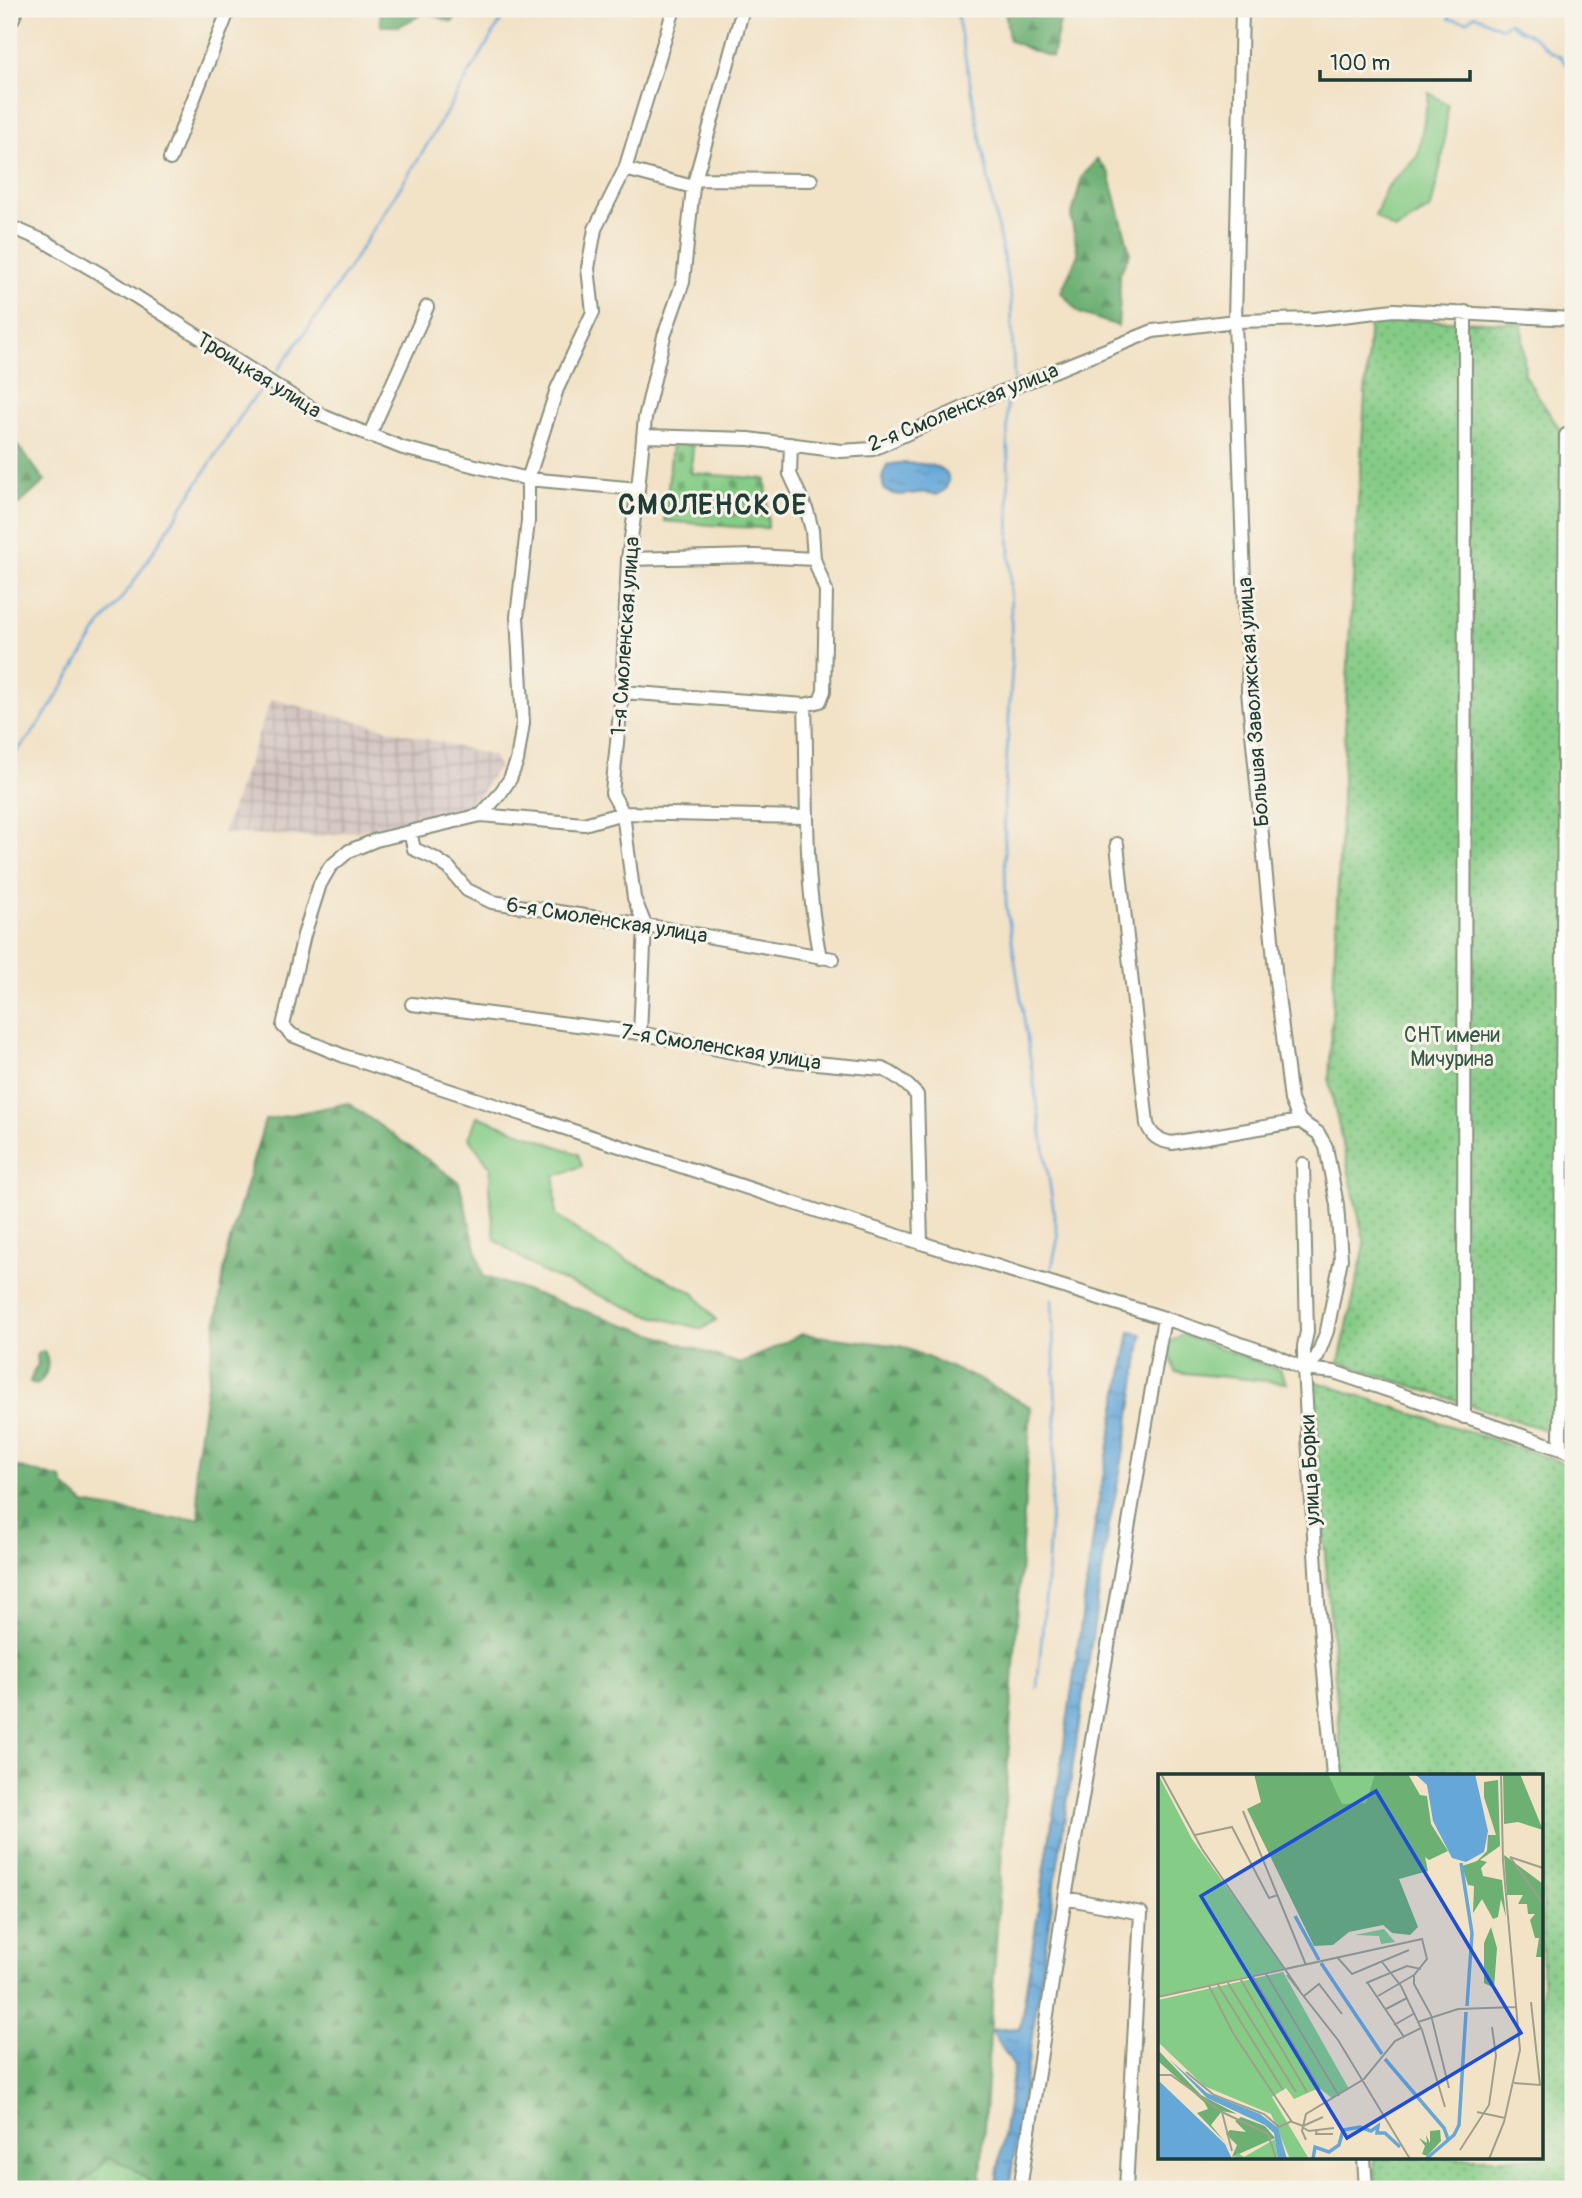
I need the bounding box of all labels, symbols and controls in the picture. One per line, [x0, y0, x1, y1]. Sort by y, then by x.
scale bar [1320, 38, 1470, 82]
text: 100 m [1330, 50, 1390, 77]
street label: Троицкая улица [191, 326, 326, 425]
street label: 2-я Смоленская улица [864, 357, 1062, 458]
district label: СМОЛЕНСКОЕ [618, 488, 808, 523]
street label: 1-я Смоленская улица [605, 536, 646, 736]
street label: Большая Заволжская улица [1231, 576, 1276, 828]
street label: 6-я Смоленская улица [504, 891, 710, 950]
street label: 7-я Смоленская улица [619, 1018, 823, 1077]
park label: СНТ имени Мичурина [1404, 1022, 1500, 1073]
street label: улица Борки [1294, 1414, 1327, 1527]
inset map [1158, 1774, 1544, 2160]

